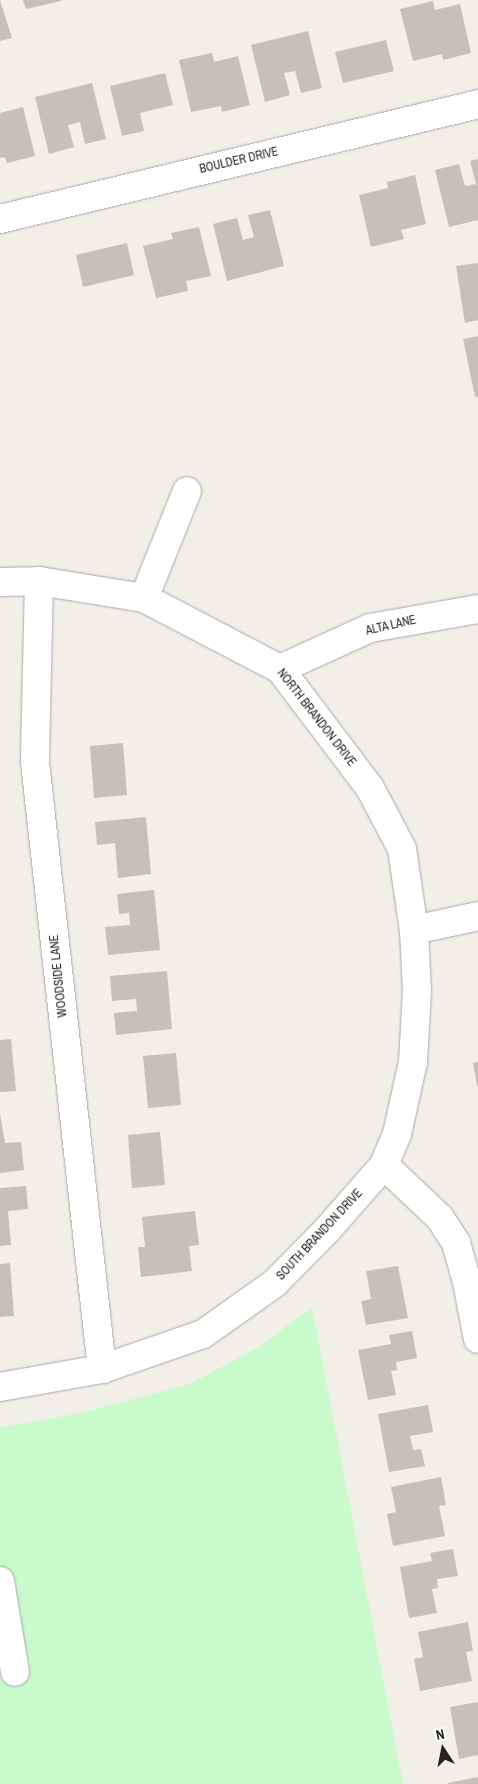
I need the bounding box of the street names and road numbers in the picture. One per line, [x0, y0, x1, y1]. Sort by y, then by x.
street label: BOULDER DRIVE [198, 145, 280, 177]
street label: ALTA LANE [364, 613, 418, 639]
street label: NORTH BRANDON DRIVE [274, 666, 358, 770]
street label: WOODSIDE LANE [47, 934, 71, 1018]
street label: SOUTH BRANDON DRIVE [274, 1187, 366, 1283]

